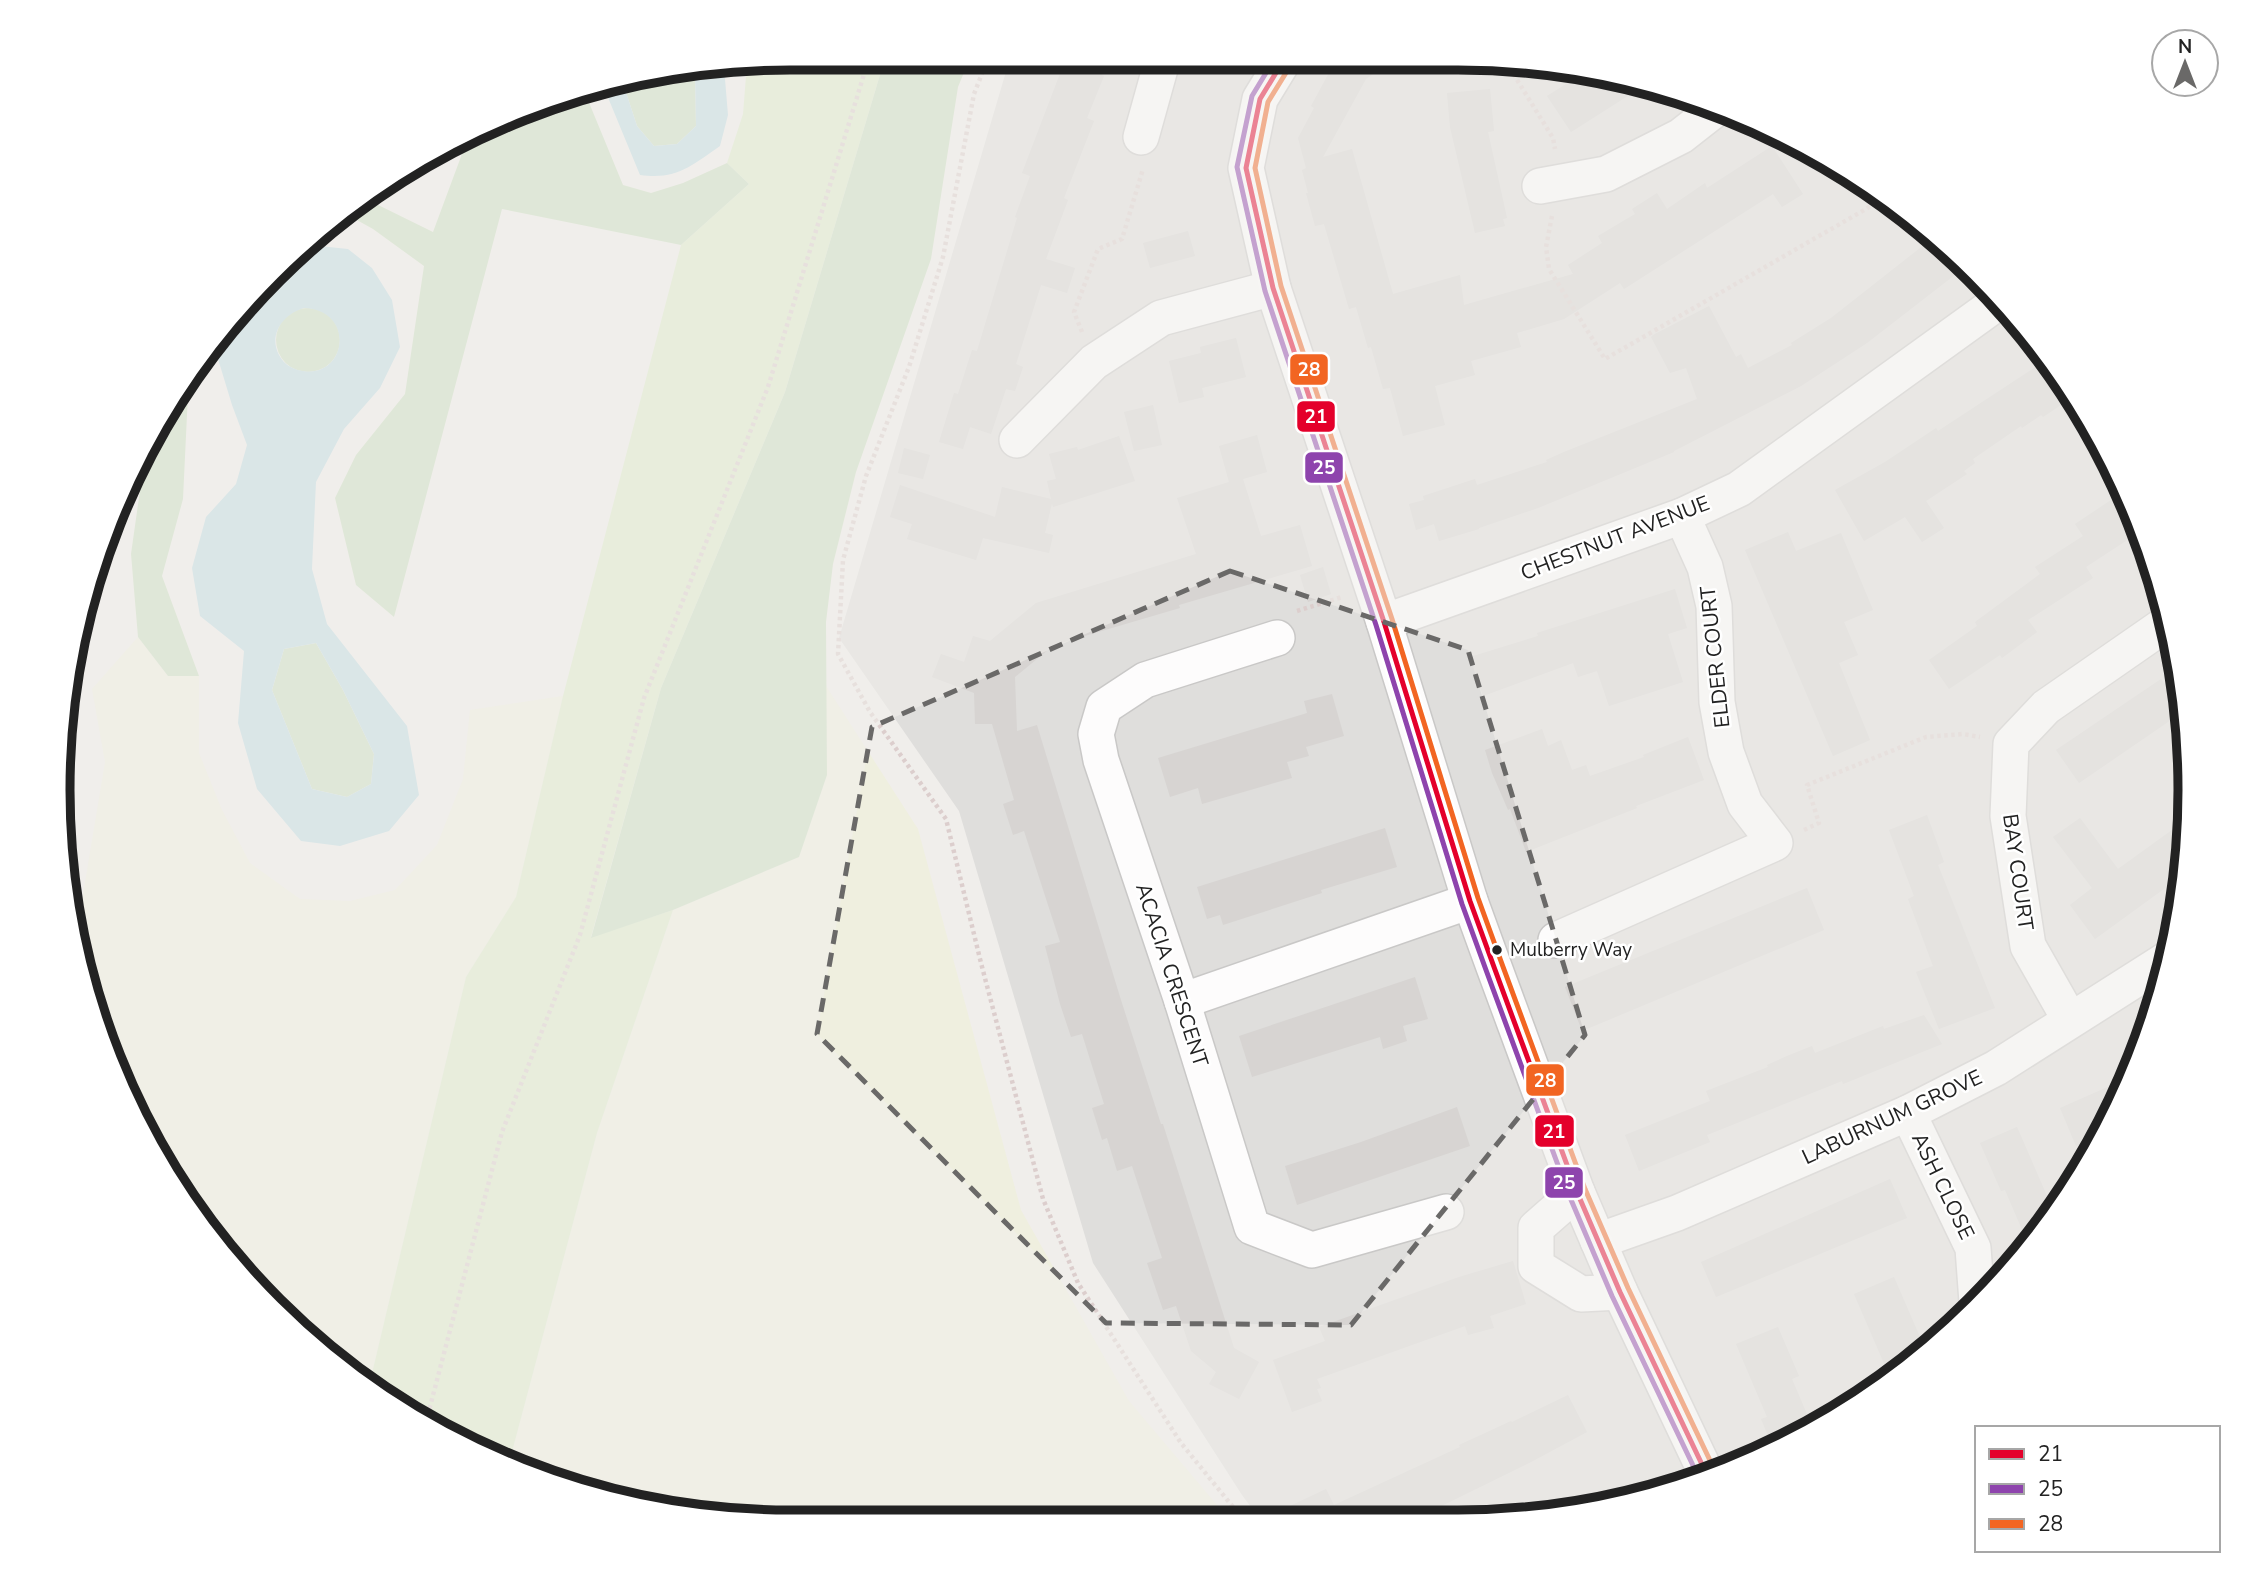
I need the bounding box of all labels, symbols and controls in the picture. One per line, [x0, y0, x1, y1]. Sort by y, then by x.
north arrow [2150, 28, 2220, 98]
text: N [2178, 34, 2192, 60]
line badge: 28 [1289, 353, 1329, 386]
text: 28 [1298, 357, 1320, 383]
line badge: 21 [1296, 400, 1336, 433]
text: 21 [1305, 404, 1327, 430]
line badge: 25 [1304, 451, 1344, 484]
text: 25 [1313, 455, 1335, 481]
street label: CHESTNUT AVENUE [1517, 489, 1713, 587]
street label: ELDER COURT [1694, 584, 1736, 729]
street label: BAY COURT [1996, 812, 2040, 932]
street label: ACACIA CRESCENT [1129, 879, 1215, 1071]
place label: Mulberry Way [1510, 937, 1632, 963]
marker: Mulberry Way [1490, 943, 1504, 957]
line badge: 28 [1525, 1063, 1565, 1097]
street label: LABURNUM GROVE [1797, 1063, 1987, 1171]
text: 28 [1534, 1068, 1556, 1094]
line badge: 21 [1534, 1114, 1575, 1148]
text: 21 [1543, 1119, 1565, 1145]
street label: ASH CLOSE [1905, 1128, 1981, 1244]
line badge: 25 [1544, 1166, 1584, 1199]
text: 25 [1553, 1170, 1575, 1196]
legend [1975, 1426, 2220, 1552]
text: 21 [2038, 1440, 2063, 1468]
text: 25 [2038, 1475, 2063, 1503]
text: 28 [2038, 1510, 2063, 1538]

